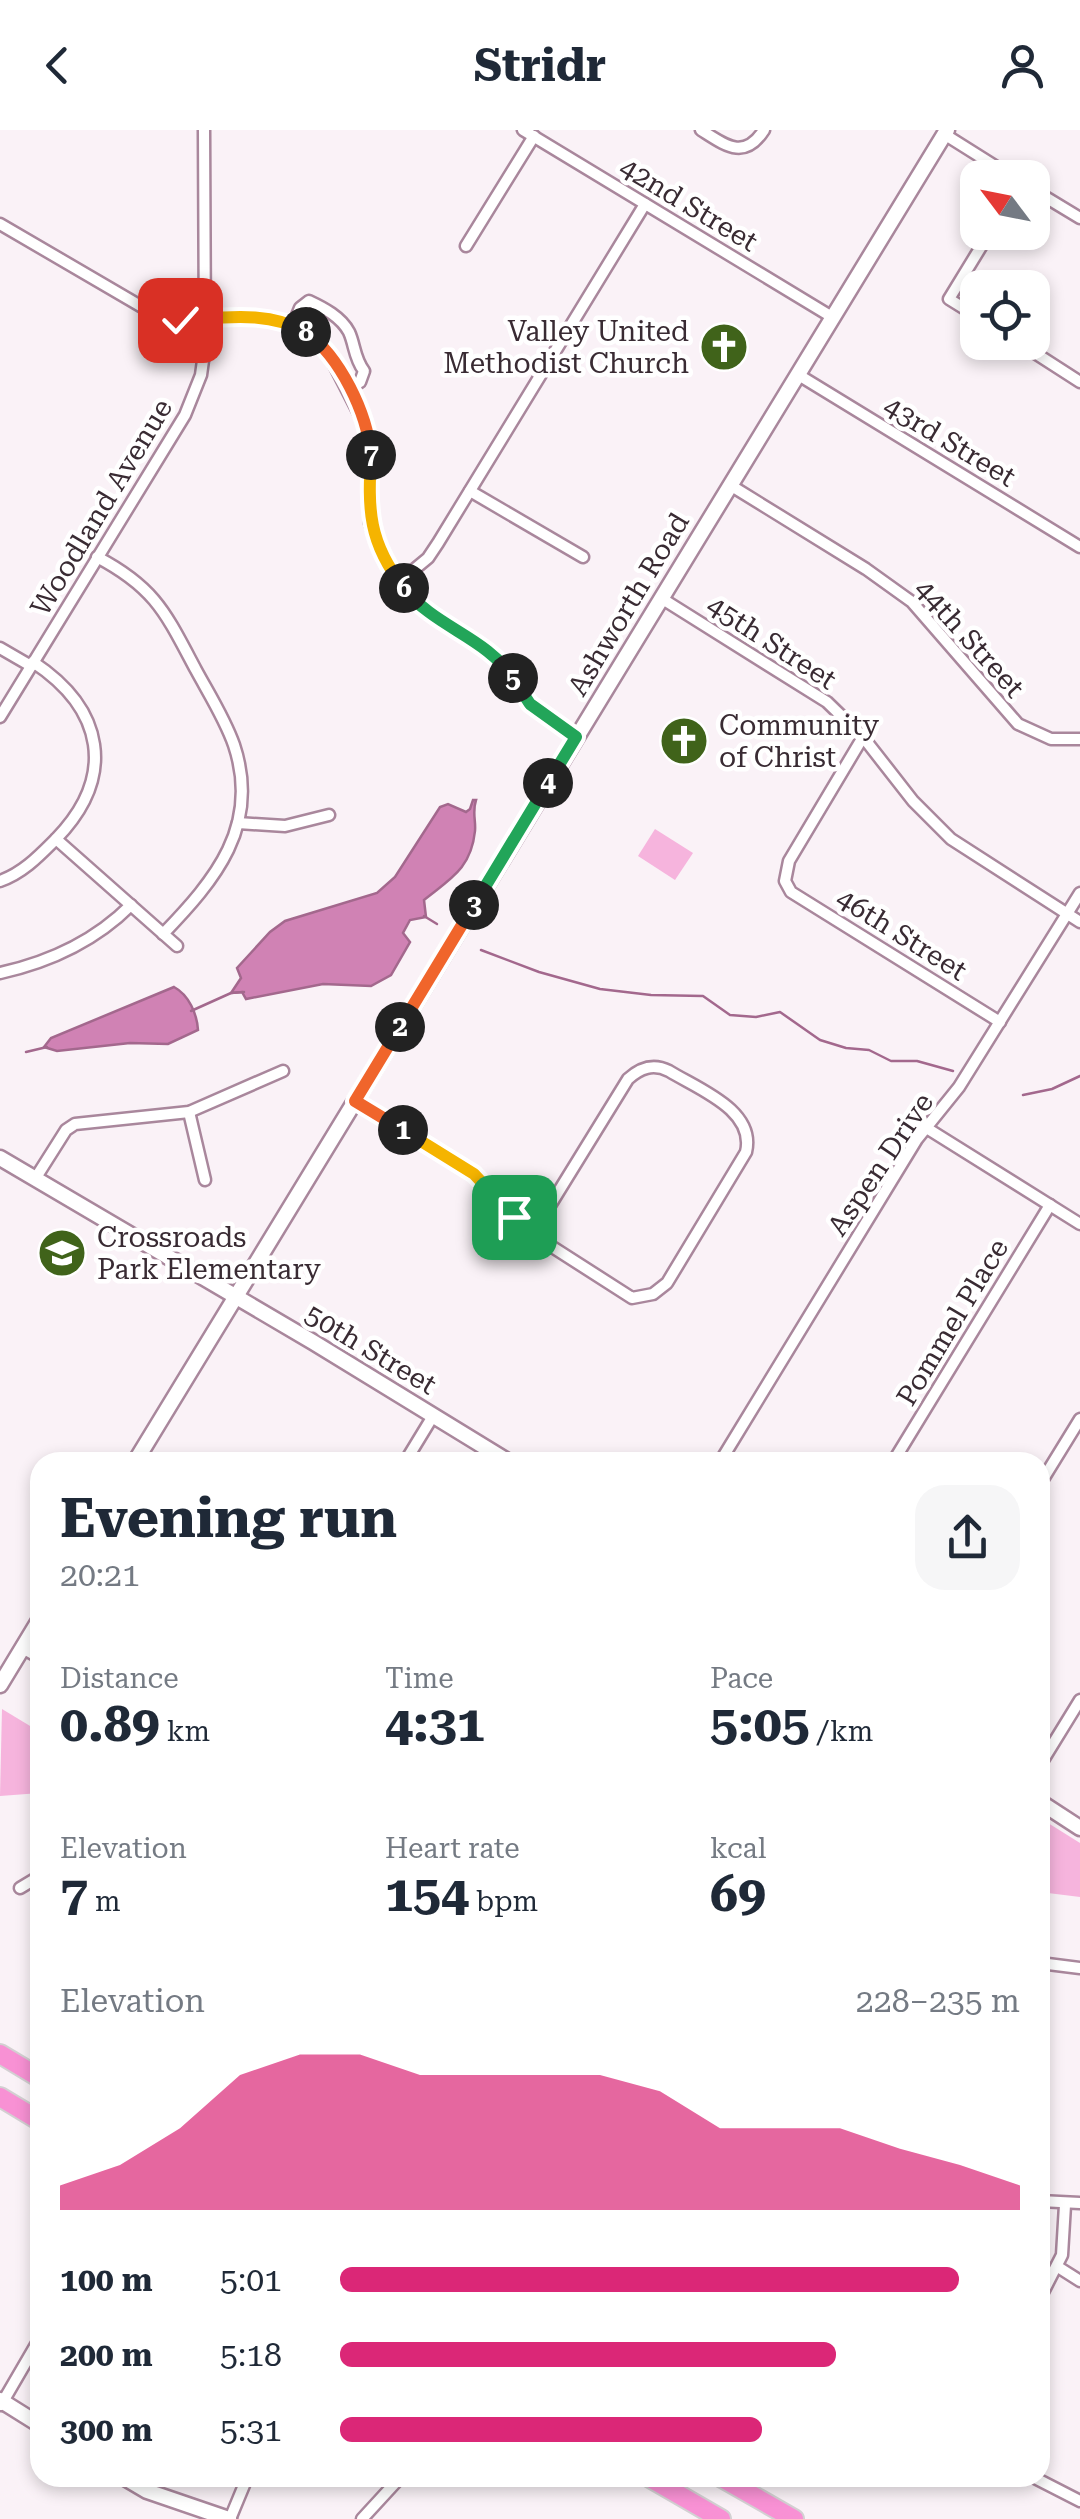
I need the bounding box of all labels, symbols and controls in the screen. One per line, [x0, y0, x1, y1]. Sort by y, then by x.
icon: back [30, 38, 85, 93]
icon: person [995, 38, 1050, 93]
text: Stridr [474, 39, 606, 92]
street label: 42nd Street [614, 150, 764, 258]
north arrow [960, 160, 1050, 250]
map controls [960, 160, 1050, 360]
button: locate [960, 270, 1050, 360]
pin [138, 278, 223, 363]
icon: check [153, 293, 208, 348]
pin: 8 [281, 307, 331, 357]
text: 8 [298, 315, 314, 348]
place label: Valley United Methodist Church [443, 315, 689, 380]
church icon: Valley United Methodist Church [698, 321, 750, 373]
street label: 43rd Street [878, 389, 1022, 494]
street label: Woodland Avenue [24, 393, 179, 622]
pin: 7 [346, 430, 396, 480]
text: 7 [363, 438, 379, 471]
street label: Ashworth Road [561, 507, 696, 702]
pin: 6 [379, 563, 429, 613]
text: 6 [396, 571, 412, 604]
street label: 44th Street [908, 573, 1031, 704]
street label: 45th Street [701, 588, 842, 696]
pin: 5 [488, 653, 538, 703]
text: 5 [505, 661, 521, 694]
place label: Community of Christ [719, 709, 879, 774]
church icon: Community of Christ [658, 715, 710, 767]
pin: 4 [523, 758, 573, 808]
text: 4 [540, 766, 556, 799]
pin: 3 [449, 880, 499, 930]
street label: 46th Street [831, 881, 973, 987]
text: 3 [466, 888, 482, 921]
pin: 2 [375, 1002, 425, 1052]
text: 2 [392, 1010, 408, 1043]
street label: Aspen Drive [821, 1087, 940, 1242]
pin: 1 [378, 1105, 428, 1155]
text: 1 [395, 1113, 411, 1146]
pin [472, 1175, 557, 1260]
icon: arrive [487, 1190, 542, 1245]
place label: Crossroads Park Elementary [97, 1221, 321, 1286]
school or university icon: Crossroads Park Elementary [36, 1227, 88, 1279]
street label: Pommel Place [890, 1233, 1015, 1412]
street label: 50th Street [299, 1297, 442, 1401]
button: share [915, 1485, 1020, 1590]
text: Evening run [60, 1486, 397, 1550]
text: 20:21 [60, 1556, 140, 1594]
text: Distance [60, 1662, 179, 1695]
text: Time [385, 1662, 454, 1695]
text: Pace [710, 1662, 773, 1695]
text: 0.89 [60, 1695, 160, 1753]
text: 4:31 [385, 1695, 485, 1753]
text: 5:05 [710, 1695, 810, 1753]
text: km [160, 1715, 210, 1748]
text: /km [810, 1715, 873, 1748]
text: Elevation [60, 1832, 187, 1865]
text: Heart rate [385, 1832, 520, 1865]
text: kcal [710, 1832, 766, 1865]
text: 7 [60, 1865, 88, 1923]
text: 154 [385, 1865, 469, 1923]
text: 69 [710, 1865, 766, 1923]
text: m [88, 1885, 121, 1918]
text: bpm [469, 1885, 538, 1918]
text: Elevation [60, 1982, 205, 2020]
text: 228–235 m [856, 1982, 1020, 2020]
text: 100 m [60, 2261, 153, 2299]
text: 5:01 [220, 2261, 282, 2299]
text: 200 m [60, 2336, 153, 2374]
text: 5:18 [220, 2336, 282, 2374]
text: 300 m [60, 2411, 153, 2449]
text: 5:31 [220, 2411, 282, 2449]

